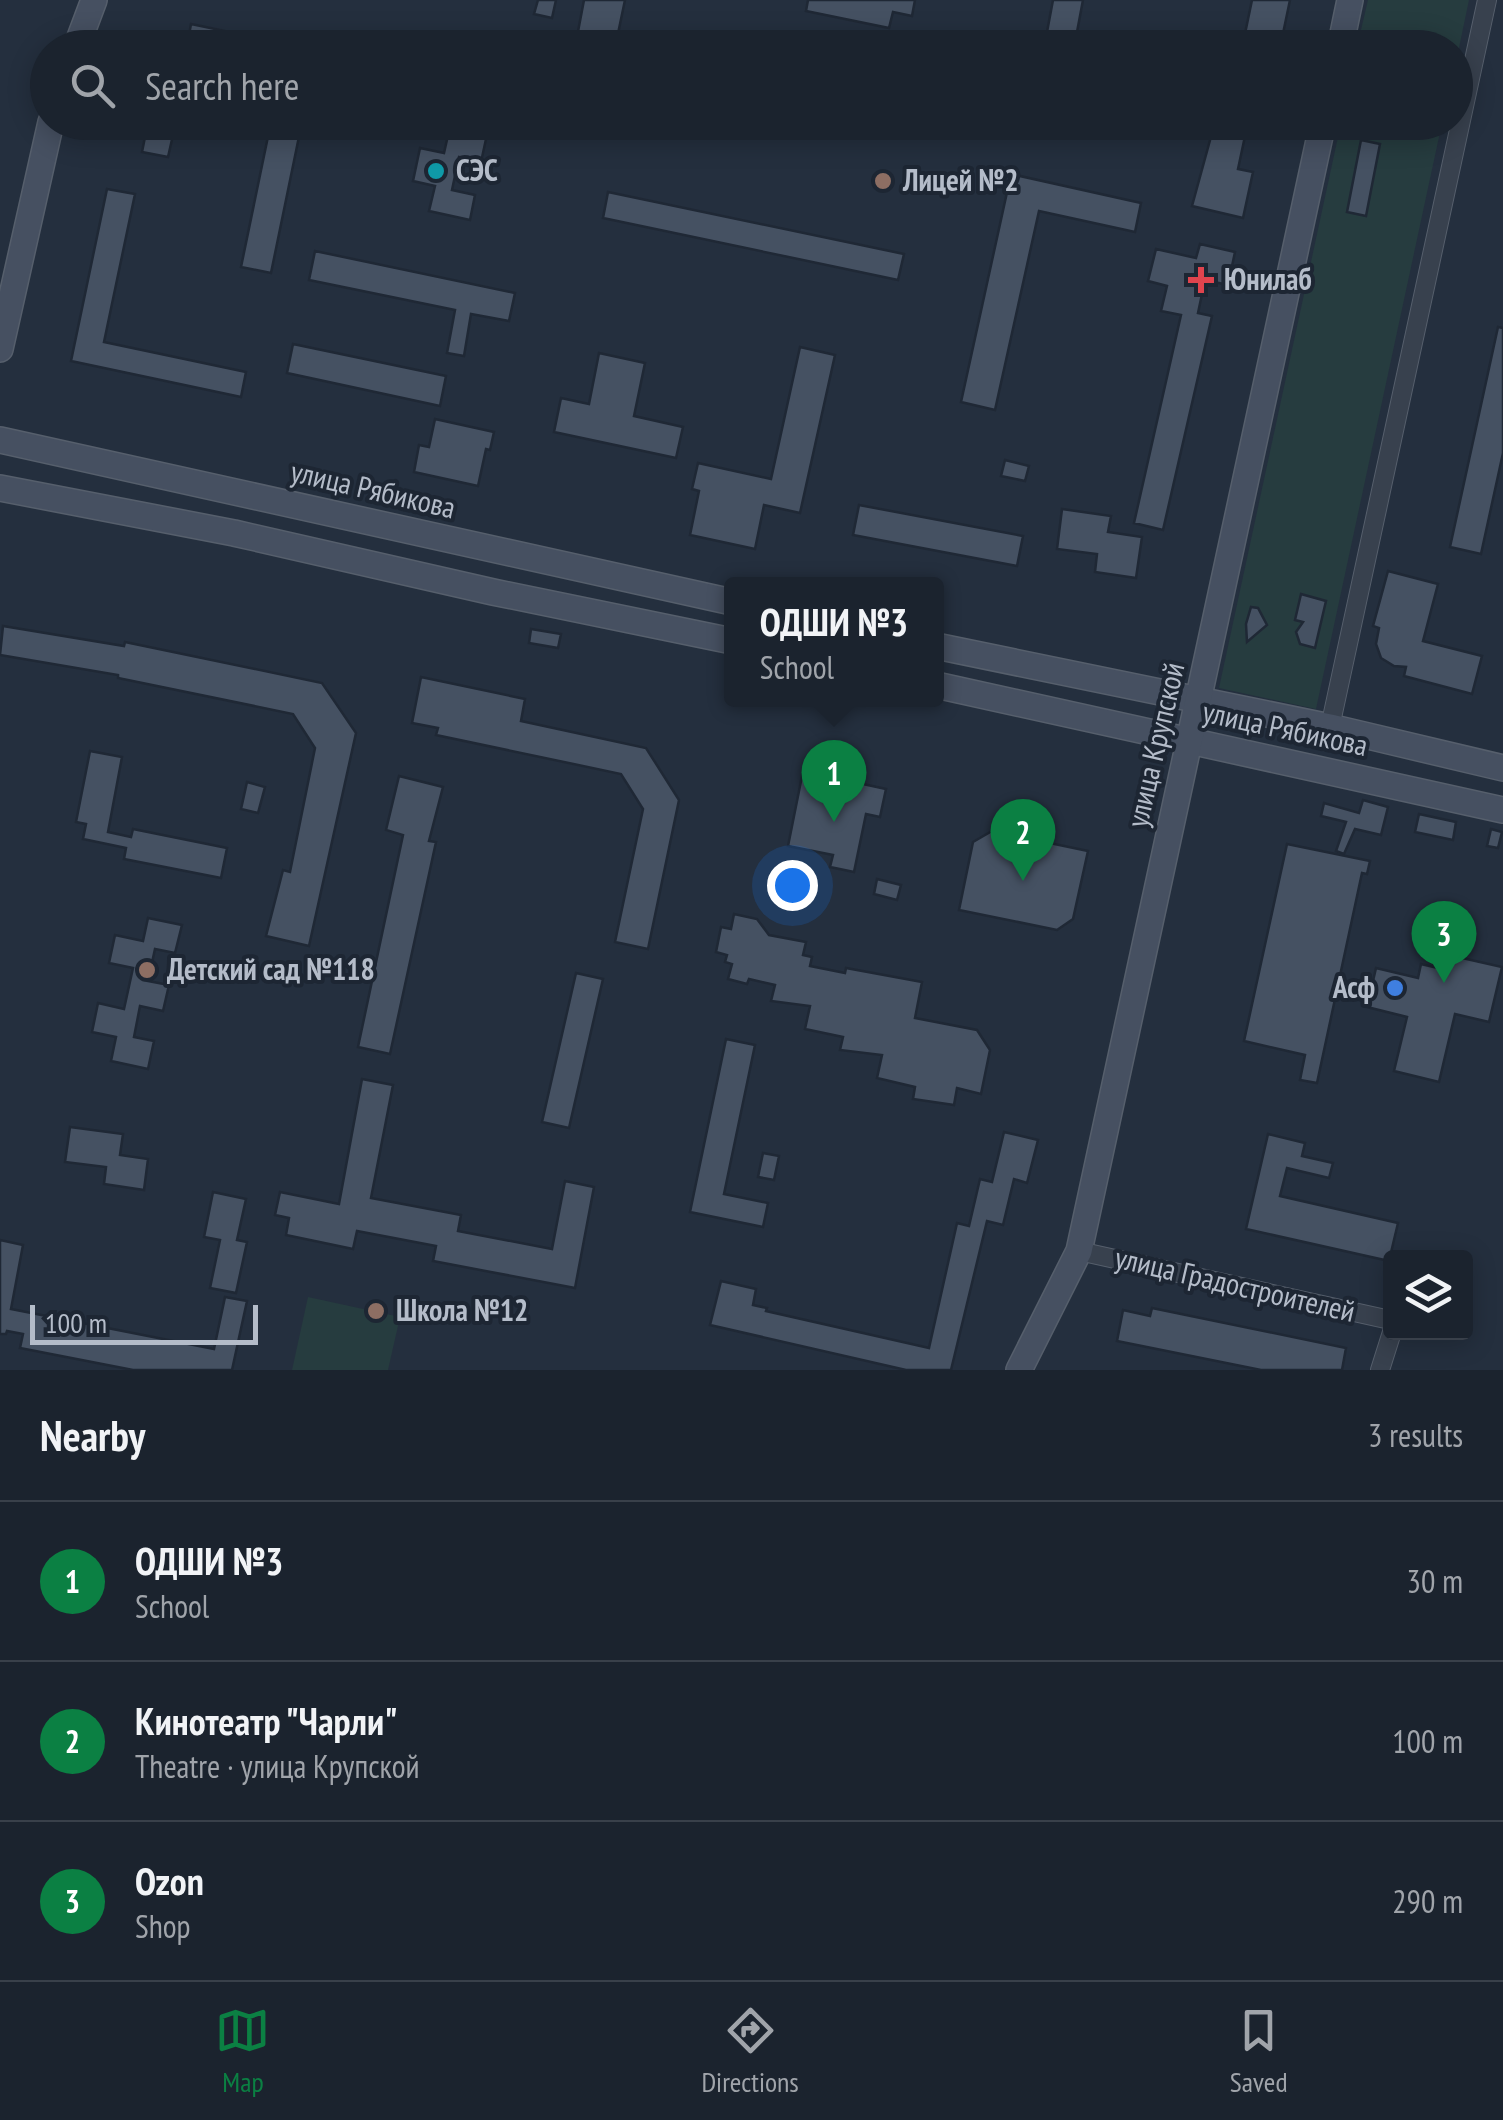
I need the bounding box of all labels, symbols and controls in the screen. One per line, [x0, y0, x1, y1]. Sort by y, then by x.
search box [30, 30, 1473, 140]
icon: search [65, 58, 120, 113]
text: Search here [145, 61, 299, 110]
place label: СЭС [456, 150, 498, 189]
marker: СЭС [425, 160, 447, 182]
place label: Лицей №2 [902, 160, 1018, 199]
marker: Лицей №2 [872, 170, 894, 192]
place label: Юнилаб [1224, 259, 1312, 298]
marker: Юнилаб [1188, 267, 1214, 293]
street label: улица Рябикова [287, 451, 459, 526]
popup [724, 577, 944, 707]
text: ОДШИ №3 [760, 597, 908, 646]
text: School [760, 646, 834, 688]
street label: улица Крупской [1117, 659, 1192, 831]
street label: улица Рябикова [1199, 691, 1371, 764]
pin: 1 [802, 740, 866, 822]
pin: 2 [990, 798, 1056, 881]
your location [767, 860, 818, 911]
pin: 3 [1412, 900, 1476, 983]
place label: Детский сад №118 [167, 949, 375, 988]
marker: Детский сад №118 [136, 959, 158, 981]
place label: Асф [1332, 967, 1375, 1006]
marker: Асф [1384, 977, 1406, 999]
street label: улица Градостроителей [1112, 1237, 1359, 1330]
map controls [1383, 1250, 1473, 1340]
button: layers [1383, 1250, 1473, 1340]
place label: Школа №12 [396, 1290, 528, 1329]
scale bar [30, 1300, 258, 1344]
marker: Школа №12 [365, 1300, 387, 1322]
text: 100 m [45, 1304, 107, 1341]
text: Nearby [40, 1408, 145, 1463]
text: 3 results [1368, 1414, 1463, 1456]
text: ОДШИ №3 [135, 1536, 284, 1585]
text: 1 [65, 1560, 80, 1602]
text: 30 m [1407, 1560, 1463, 1602]
text: School [135, 1585, 209, 1627]
text: Кинотеатр "Чарли" [135, 1696, 397, 1745]
text: 2 [65, 1720, 80, 1762]
text: 100 m [1392, 1720, 1463, 1762]
text: Theatre · улица Крупской [135, 1745, 420, 1787]
text: Ozon [135, 1856, 204, 1905]
text: 3 [65, 1880, 80, 1922]
text: 290 m [1392, 1880, 1463, 1922]
text: Shop [135, 1905, 191, 1947]
tab: Map [215, 2003, 270, 2100]
tab: Directions [701, 2003, 799, 2100]
tab: Saved [1230, 2003, 1288, 2100]

